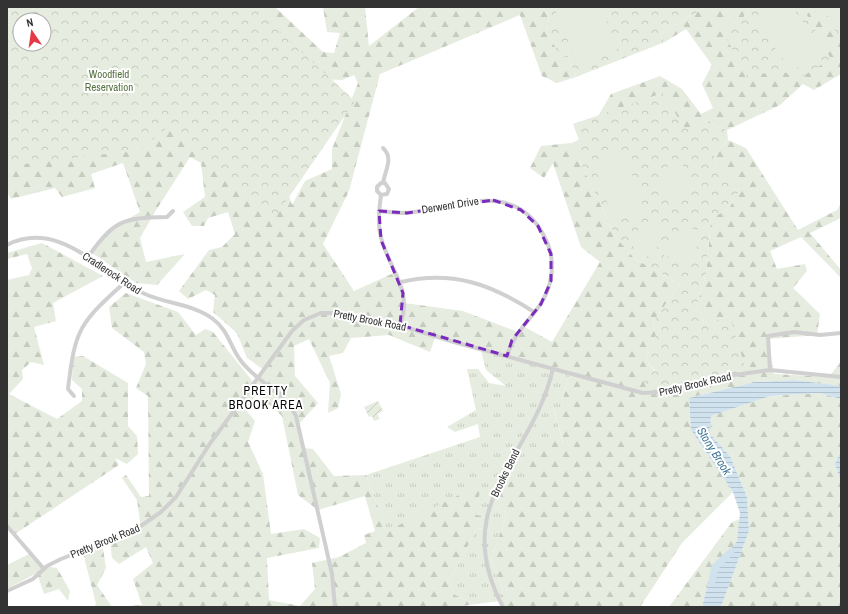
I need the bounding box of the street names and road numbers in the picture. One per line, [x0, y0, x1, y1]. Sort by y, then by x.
street label: Derwent Drive [420, 194, 480, 216]
street label: Cradlerock Road [80, 249, 144, 297]
street label: Pretty Brook Road [332, 306, 408, 334]
street label: Pretty Brook Road [658, 369, 732, 399]
street label: Brooks Bend [487, 447, 523, 499]
street label: Pretty Brook Road [68, 521, 142, 561]

